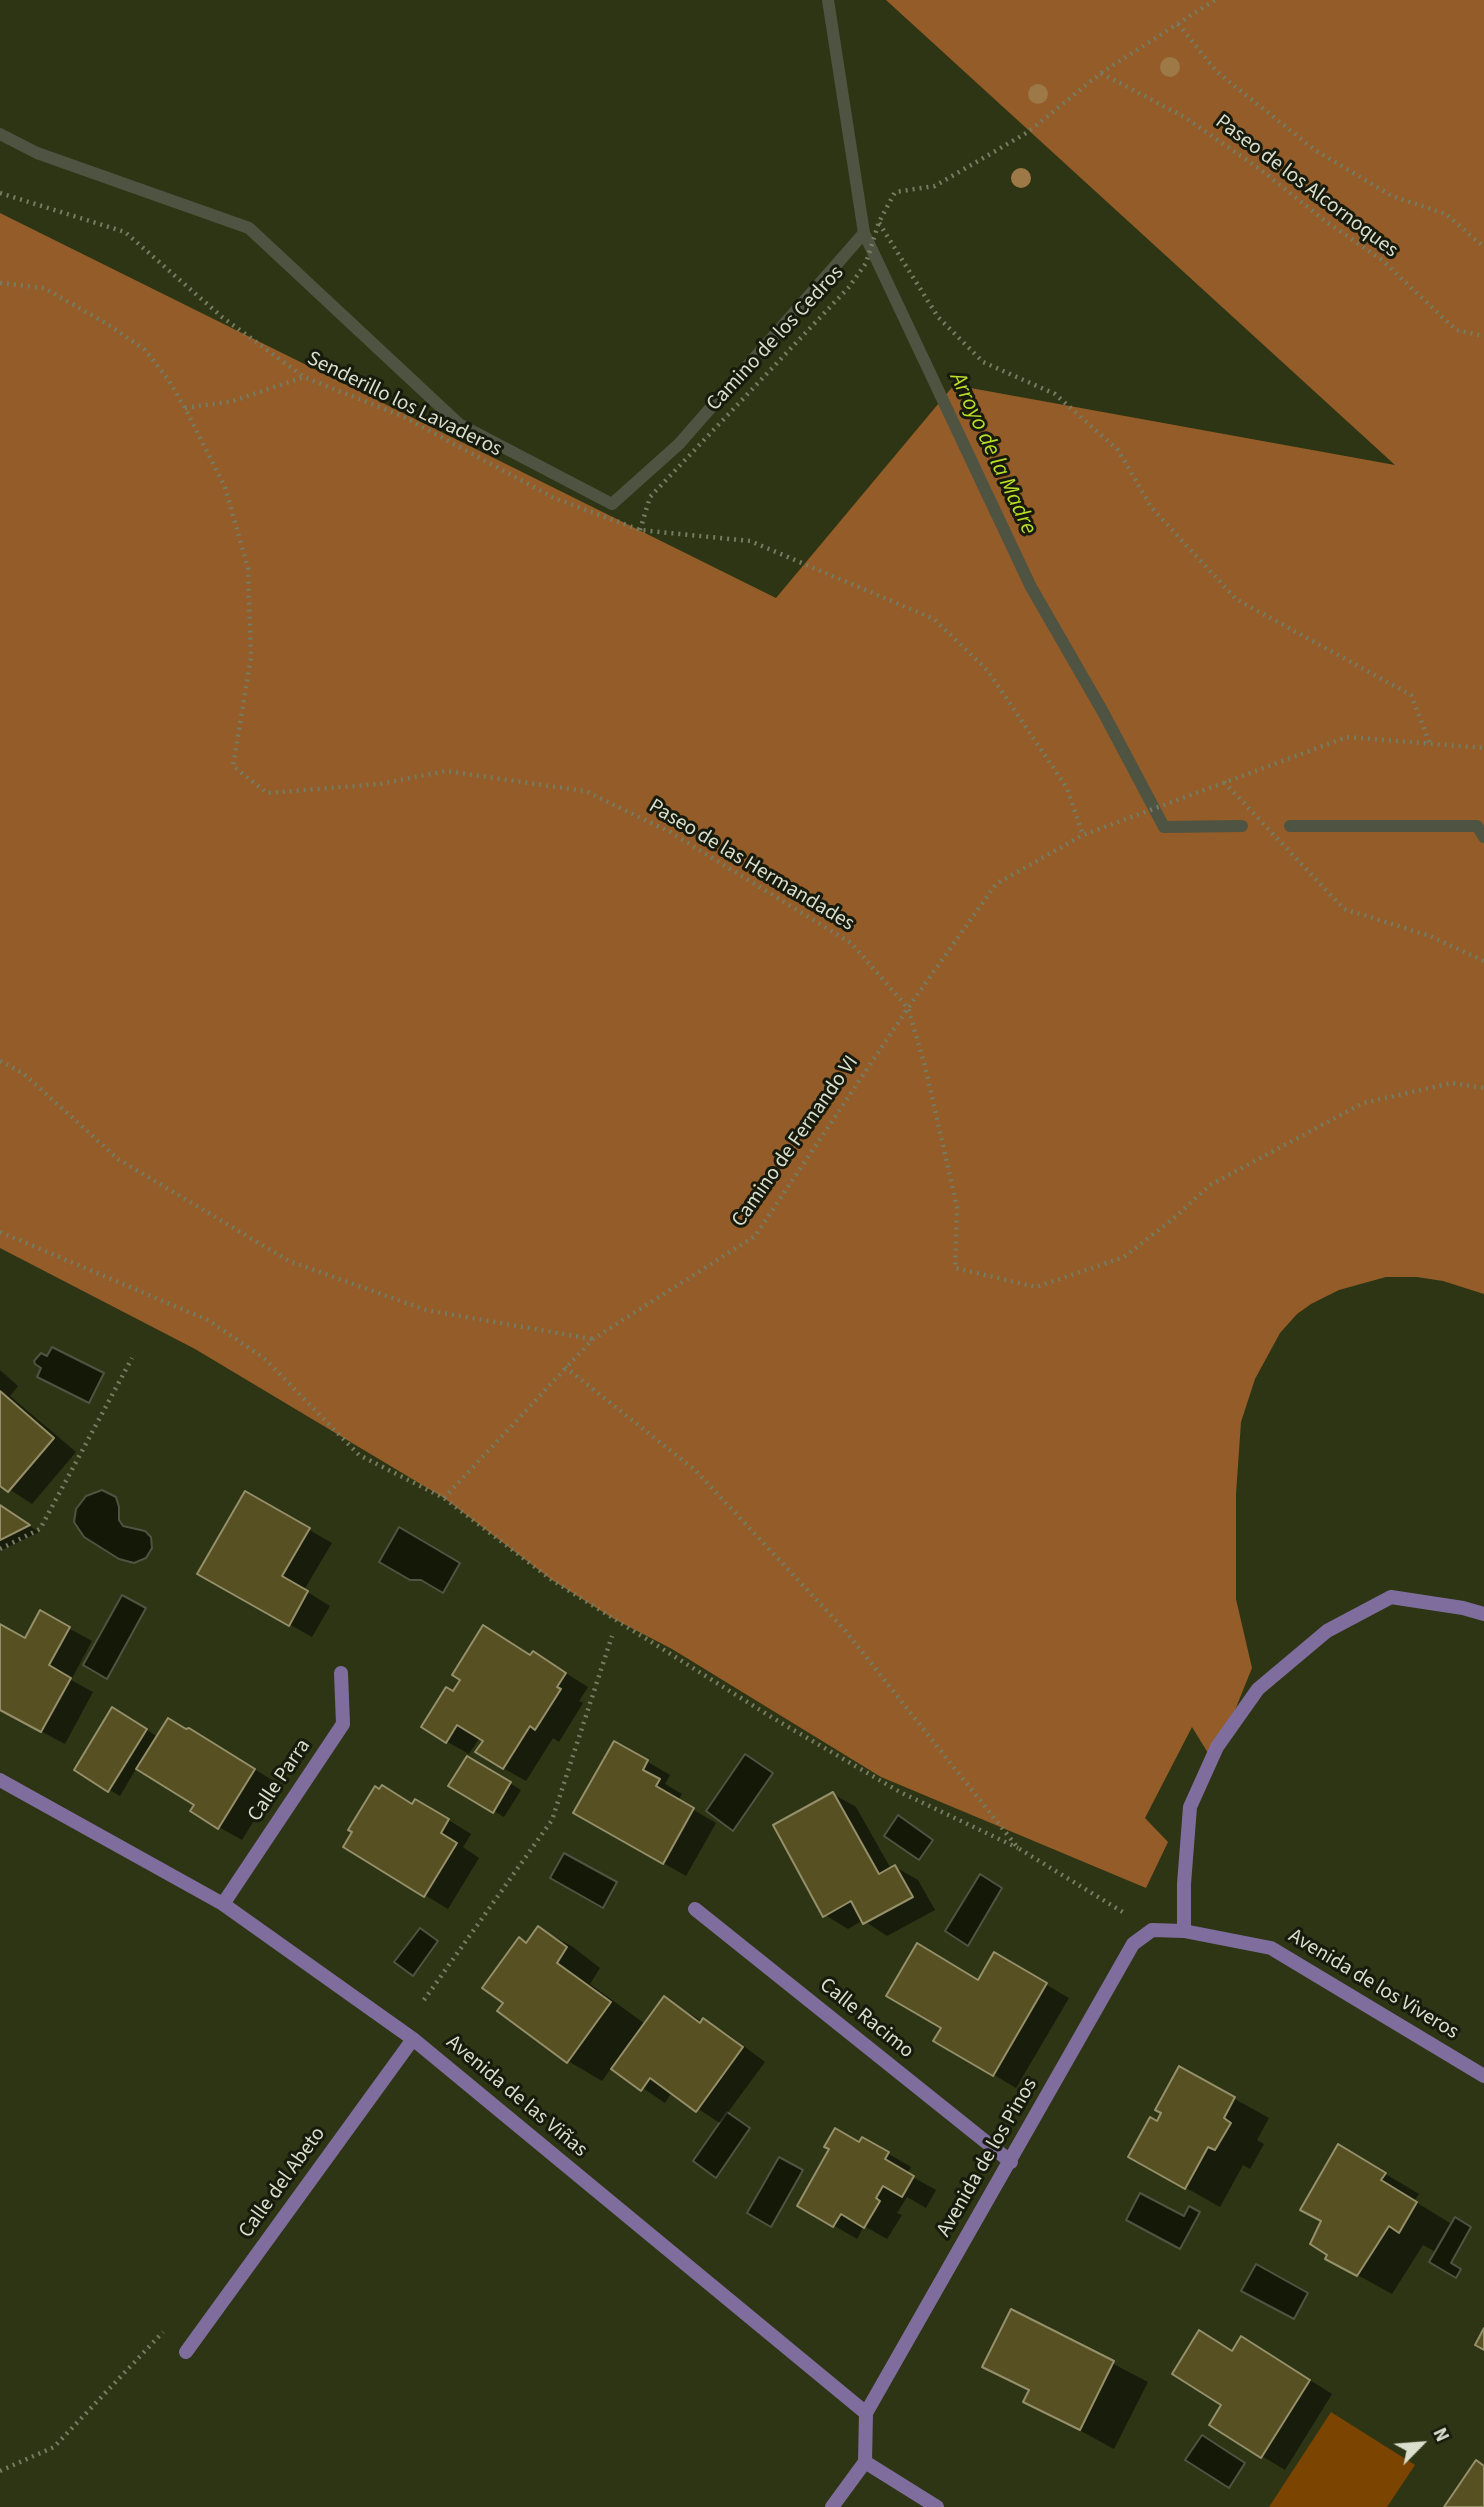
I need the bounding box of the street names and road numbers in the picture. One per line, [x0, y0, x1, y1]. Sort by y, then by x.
street label: Paseo de los Alcornoques [1210, 110, 1402, 264]
street label: Camino de los Cedros [702, 261, 850, 417]
street label: Senderillo los Lavaderos [302, 347, 506, 463]
street label: Paseo de las Hermandades [644, 795, 858, 937]
street label: Camino de Fernando VI [727, 1051, 865, 1233]
street label: Calle Parra [243, 1735, 317, 1827]
street label: Avenida de los Viveros [1283, 1924, 1463, 2046]
street label: Calle Racimo [814, 1973, 918, 2065]
street label: Avenida de las Viñas [440, 2031, 592, 2163]
street label: Avenida de los Pinos [932, 2074, 1044, 2242]
street label: Calle del Abeto [234, 2123, 332, 2243]

